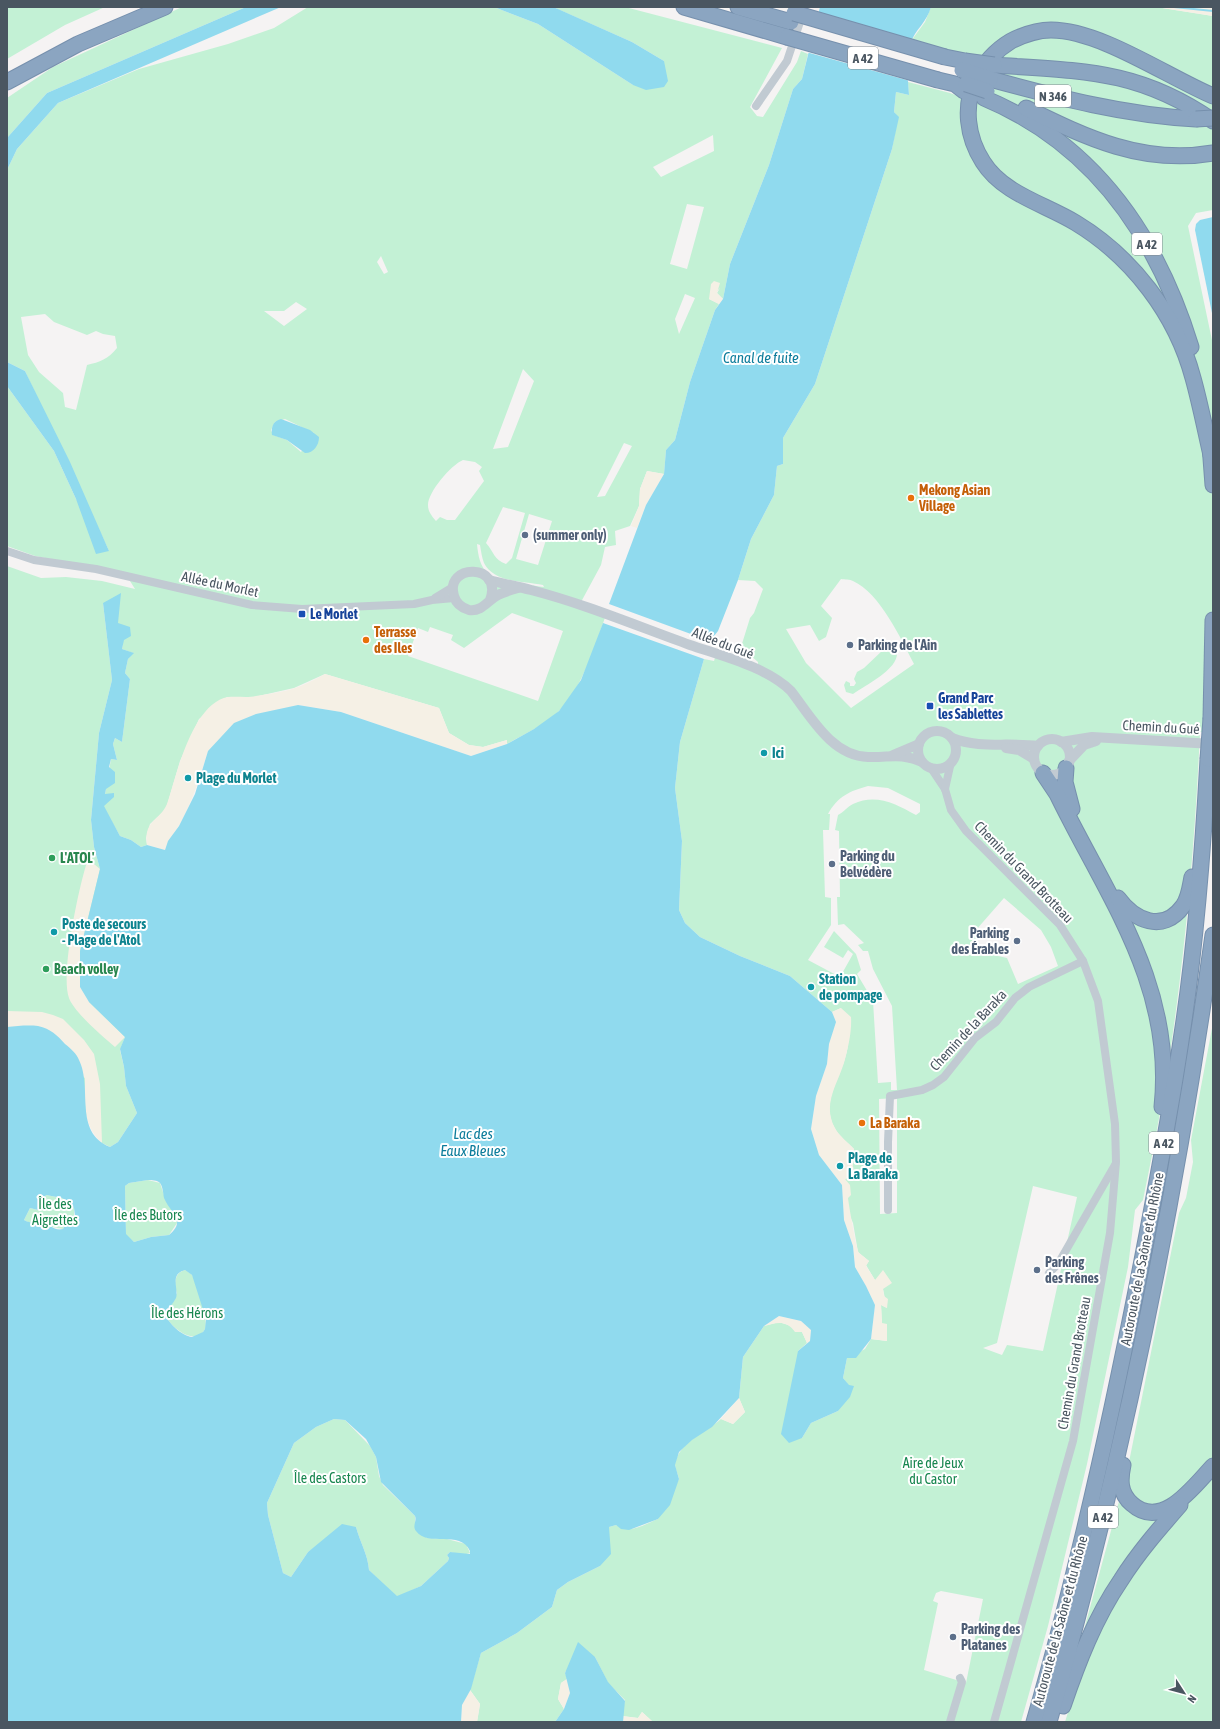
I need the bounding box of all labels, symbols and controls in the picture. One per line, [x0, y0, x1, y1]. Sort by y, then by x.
road number: A 42 [848, 47, 878, 69]
road number: N 346 [1035, 85, 1071, 107]
road number: A 42 [1132, 233, 1162, 255]
water label: Canal de fuite [723, 349, 799, 366]
place label: Mekong Asian Village [918, 482, 990, 514]
marker: Mekong Asian Village [906, 493, 916, 503]
place label: (summer only) [533, 527, 607, 543]
marker: (summer only) [520, 530, 530, 540]
street label: Allée du Morlet [180, 568, 260, 600]
place label: Le Morlet [310, 606, 358, 622]
marker: Le Morlet [297, 609, 307, 619]
place label: Terrasse des Iles [374, 624, 416, 656]
street label: Allée du Gué [690, 624, 756, 662]
marker: Terrasse des Iles [361, 635, 371, 645]
place label: Parking de l'Ain [858, 637, 937, 653]
marker: Parking de l'Ain [845, 640, 855, 650]
place label: Grand Parc les Sablettes [938, 690, 1003, 722]
marker: Grand Parc les Sablettes [925, 701, 935, 711]
street label: Chemin du Gué [1122, 717, 1200, 737]
place label: Ici [772, 745, 784, 761]
marker: Ici [759, 748, 769, 758]
place label: Plage du Morlet [196, 770, 276, 786]
marker: Plage du Morlet [183, 773, 193, 783]
street label: Chemin du Grand Brotteau [971, 818, 1077, 926]
place label: Parking du Belvédère [840, 848, 895, 880]
place label: L'ATOL' [60, 850, 95, 866]
marker: L'ATOL' [47, 853, 57, 863]
marker: Parking du Belvédère [827, 859, 837, 869]
place label: Poste de secours - Plage de l'Atol [62, 916, 146, 948]
place label: Parking des Érables [951, 925, 1010, 957]
marker: Poste de secours - Plage de l'Atol [49, 927, 59, 937]
marker: Parking des Érables [1012, 936, 1022, 946]
place label: Beach volley [54, 961, 119, 977]
marker: Beach volley [41, 964, 51, 974]
place label: Station de pompage [819, 971, 882, 1003]
marker: Station de pompage [806, 982, 816, 992]
street label: Chemin de la Baraka [926, 986, 1010, 1074]
place label: La Baraka [870, 1115, 921, 1131]
marker: La Baraka [857, 1118, 867, 1128]
water label: Lac des Eaux Bleues [440, 1125, 506, 1159]
road number: A 42 [1149, 1132, 1179, 1154]
place label: Plage de La Baraka [848, 1150, 899, 1182]
marker: Plage de La Baraka [835, 1161, 845, 1171]
street label: Autoroute de la Saône et du Rhône [1117, 1171, 1167, 1347]
park label: Île des Aigrettes [32, 1196, 78, 1228]
park label: Île des Butors [114, 1207, 182, 1223]
place label: Parking des Frênes [1045, 1254, 1099, 1286]
marker: Parking des Frênes [1032, 1265, 1042, 1275]
street label: Chemin du Grand Brotteau [1054, 1295, 1094, 1431]
park label: Île des Hérons [151, 1305, 223, 1321]
park label: Aire de Jeux du Castor [903, 1455, 964, 1487]
park label: Île des Castors [294, 1470, 366, 1486]
road number: A 42 [1088, 1506, 1118, 1528]
street label: Autoroute de la Saône et du Rhône [1030, 1534, 1090, 1708]
place label: Parking des Platanes [961, 1621, 1020, 1653]
marker: Parking des Platanes [948, 1632, 958, 1642]
north arrow [1164, 1673, 1204, 1713]
text: N [1185, 1693, 1199, 1705]

